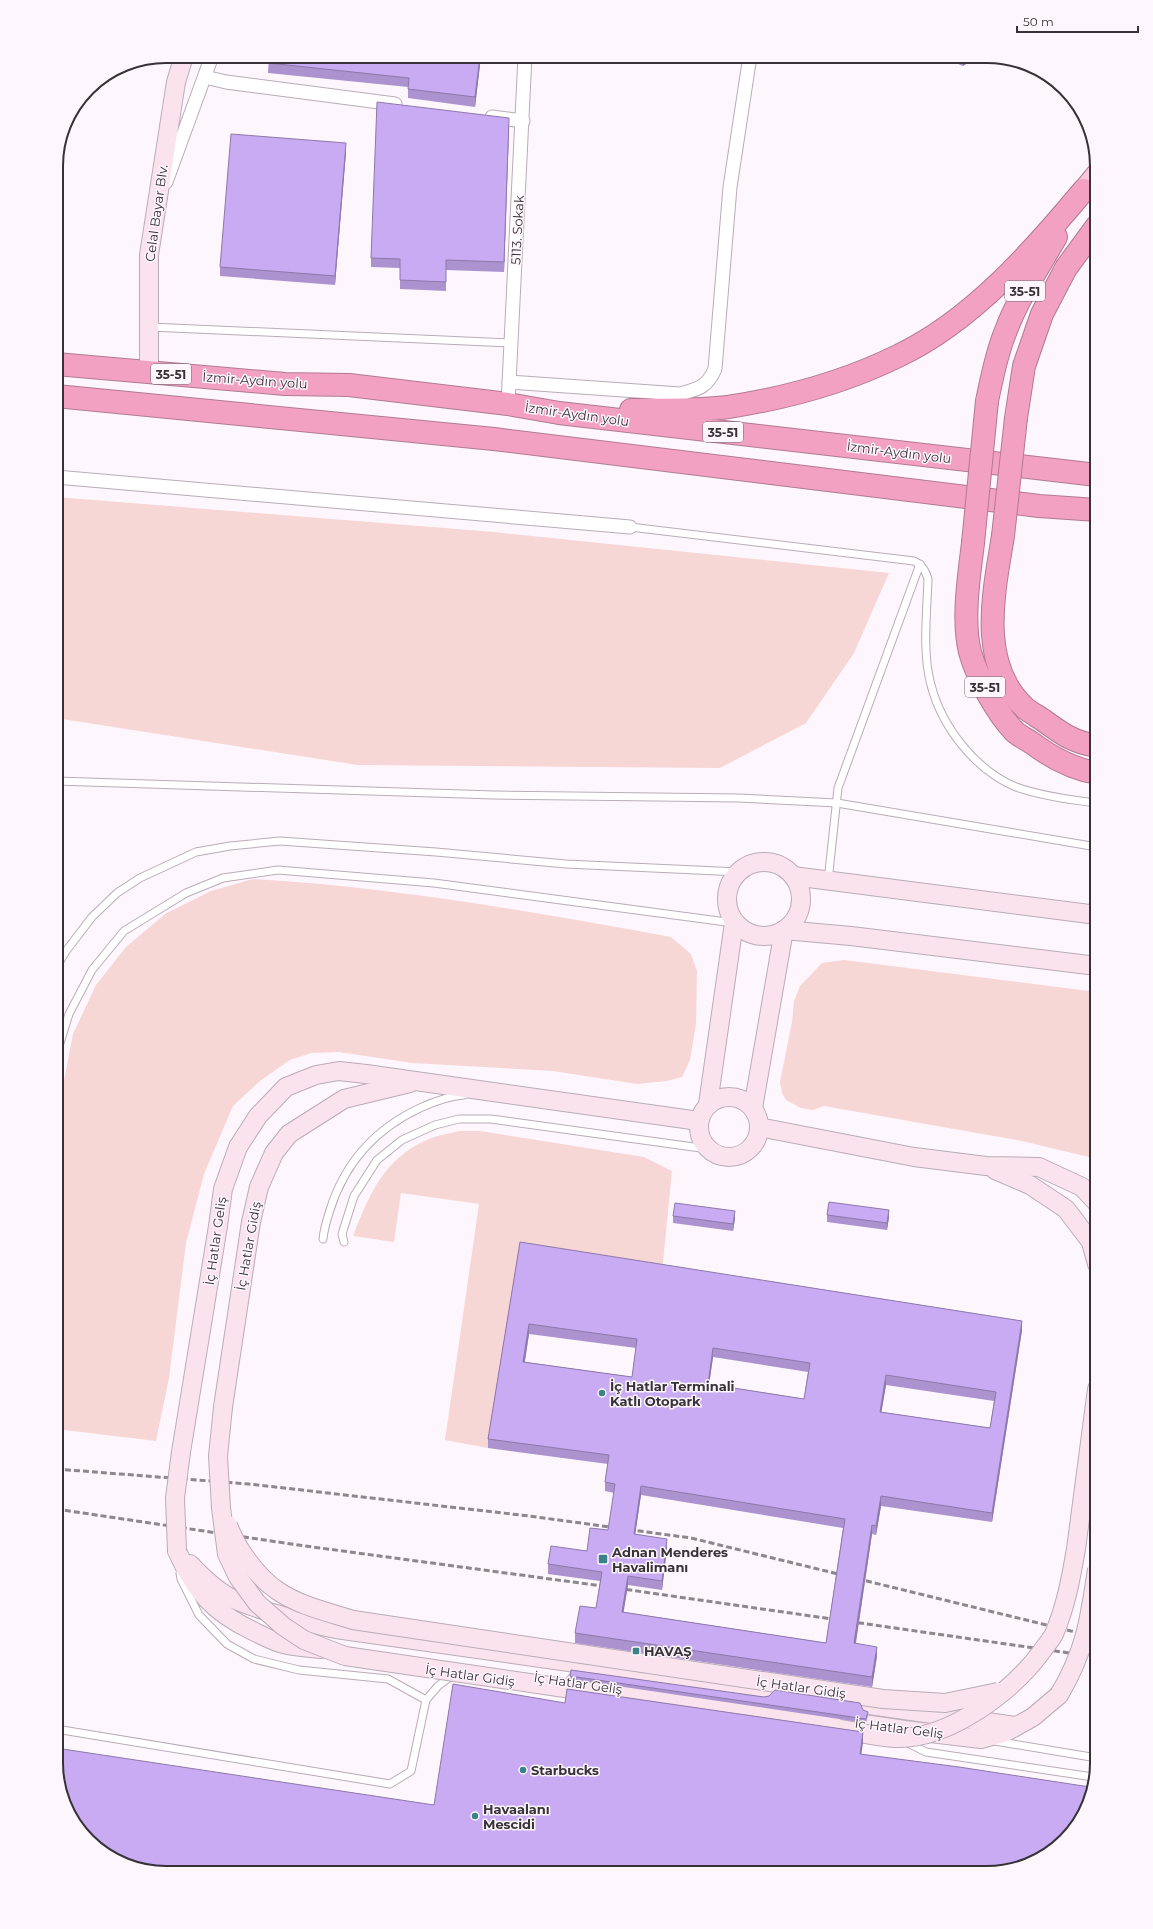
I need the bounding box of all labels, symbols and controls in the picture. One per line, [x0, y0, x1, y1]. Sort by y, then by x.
scale bar [1017, 8, 1138, 34]
text: 50 m [1023, 14, 1054, 29]
street label: Celal Bayar Blv. [141, 163, 171, 263]
street label: 5113. Sokak [507, 195, 527, 265]
road number: 35-51 [1005, 281, 1045, 301]
road number: 35-51 [151, 364, 191, 384]
street label: İzmir-Aydın yolu [202, 368, 308, 392]
street label: İzmir-Aydın yolu [524, 399, 630, 429]
road number: 35-51 [703, 422, 743, 442]
street label: İzmir-Aydın yolu [846, 438, 952, 466]
road number: 35-51 [965, 677, 1005, 697]
street label: İç Hatlar Geliş [201, 1196, 229, 1286]
street label: İç Hatlar Gidiş [232, 1200, 264, 1292]
place label: İç Hatlar Terminali Katlı Otopark [610, 1378, 735, 1409]
marker: İç Hatlar Terminali Katlı Otopark [597, 1388, 607, 1398]
place label: Adnan Menderes Havalimanı [611, 1544, 728, 1575]
marker: Adnan Menderes Havalimanı [597, 1553, 609, 1565]
place label: HAVAŞ [644, 1643, 691, 1659]
marker: HAVAŞ [631, 1646, 641, 1656]
street label: İç Hatlar Gidiş [424, 1661, 516, 1689]
street label: İç Hatlar Geliş [533, 1669, 623, 1697]
street label: İç Hatlar Gidiş [755, 1673, 847, 1701]
street label: İç Hatlar Geliş [854, 1715, 944, 1741]
place label: Starbucks [531, 1762, 599, 1778]
marker: Starbucks [518, 1765, 528, 1775]
place label: Havaalanı Mescidi [483, 1801, 550, 1832]
marker: Havaalanı Mescidi [470, 1811, 480, 1821]

